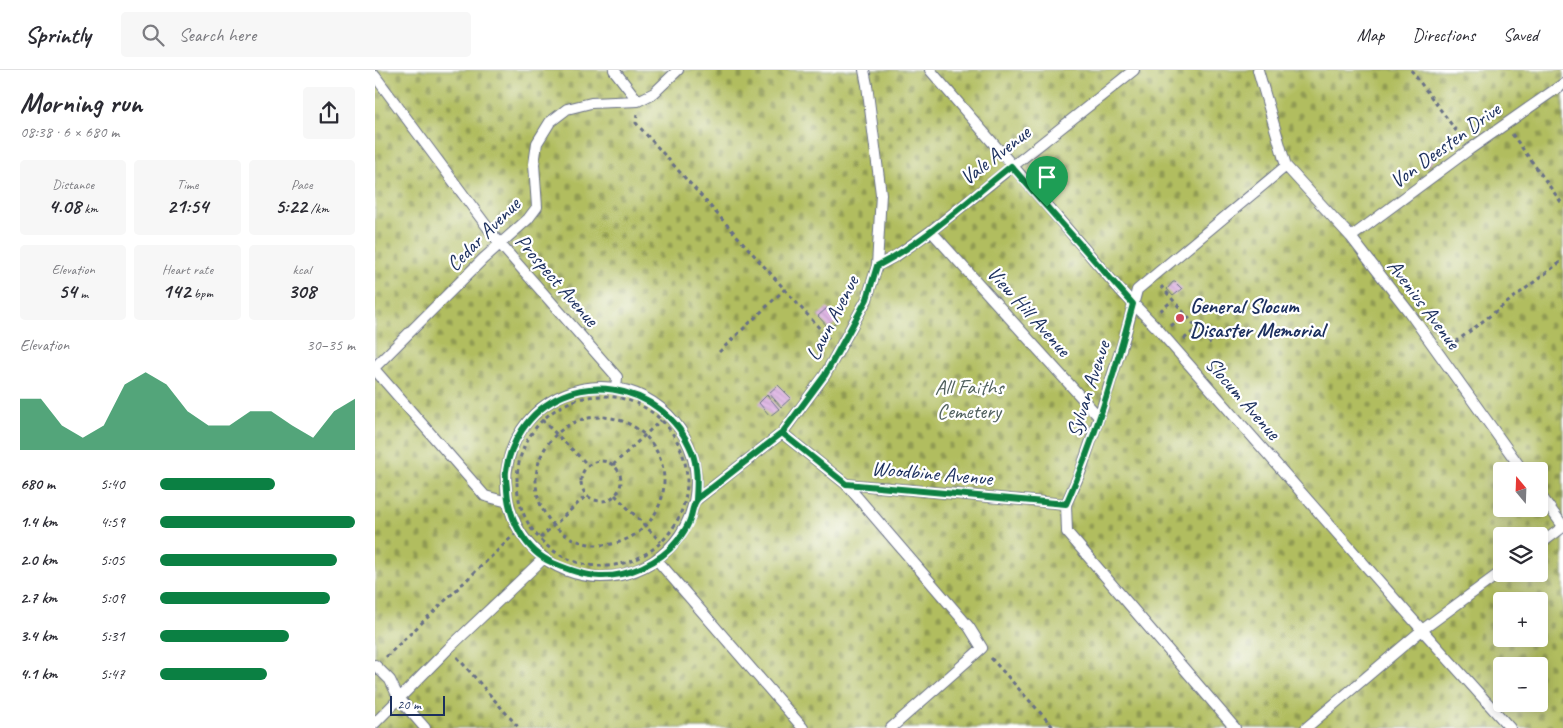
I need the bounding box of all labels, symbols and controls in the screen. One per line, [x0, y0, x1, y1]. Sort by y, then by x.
search box [121, 12, 471, 57]
text: Sprintly [25, 20, 91, 50]
icon: search [139, 21, 167, 49]
text: Search here [179, 23, 256, 47]
text: Map [1357, 24, 1384, 46]
text: Directions [1412, 24, 1475, 46]
text: Saved [1503, 24, 1538, 46]
text: Morning run [20, 85, 142, 120]
button: share [303, 87, 355, 139]
street label: Von Deesten Drive [1385, 96, 1506, 194]
street label: Vale Avenue [955, 119, 1036, 191]
text: 08:38 · 6 × 680 m [20, 122, 119, 142]
pin [1026, 156, 1068, 207]
icon: arrive [1033, 163, 1061, 191]
text: Distance [52, 176, 94, 193]
text: Time [177, 176, 198, 193]
text: Pace [291, 176, 313, 193]
street label: Cedar Avenue [440, 191, 526, 277]
text: 4.08 [48, 193, 81, 219]
text: 21:54 [167, 193, 208, 219]
text: 5:22 [275, 193, 307, 219]
text: km [81, 200, 98, 217]
text: /km [307, 200, 329, 217]
street label: Prospect Avenue [510, 228, 605, 333]
street label: Avenius Avenue [1382, 254, 1467, 355]
street label: View Hill Avenue [981, 260, 1077, 363]
text: Elevation [52, 261, 95, 278]
text: Heart rate [162, 261, 213, 278]
text: kcal [293, 261, 311, 278]
street label: Lawn Avenue [800, 269, 865, 365]
text: 54 [58, 278, 77, 304]
text: 142 [162, 278, 190, 304]
text: 308 [288, 278, 316, 304]
text: m [77, 285, 88, 302]
text: bpm [190, 285, 213, 302]
place label: General Slocum Disaster Memorial [1190, 293, 1328, 343]
marker: General Slocum Disaster Memorial [1174, 312, 1186, 324]
text: Elevation [20, 335, 69, 355]
text: 30–35 m [306, 335, 355, 355]
street label: Sylvan Avenue [1060, 336, 1116, 440]
street label: Slocum Avenue [1200, 351, 1287, 446]
park label: All Faiths Cemetery [935, 374, 1005, 424]
street label: Woodbine Avenue [871, 455, 996, 491]
north arrow [1493, 462, 1547, 518]
map controls [1493, 462, 1548, 712]
text: 680 m [20, 474, 55, 494]
text: 5:40 [100, 474, 125, 494]
text: 1.4 km [20, 512, 57, 532]
text: 4:59 [100, 512, 125, 532]
button: layers [1493, 527, 1548, 582]
text: 2.0 km [20, 550, 57, 570]
text: 5:05 [100, 550, 125, 570]
text: 2.7 km [20, 588, 57, 608]
text: 5:09 [100, 588, 125, 608]
button: + [1493, 592, 1548, 647]
text: 3.4 km [20, 626, 57, 646]
text: 5:31 [100, 626, 125, 646]
button: − [1493, 657, 1548, 712]
text: 4.1 km [20, 664, 57, 684]
text: 5:47 [100, 664, 125, 684]
scale bar [390, 693, 445, 716]
text: 20 m [397, 696, 421, 713]

